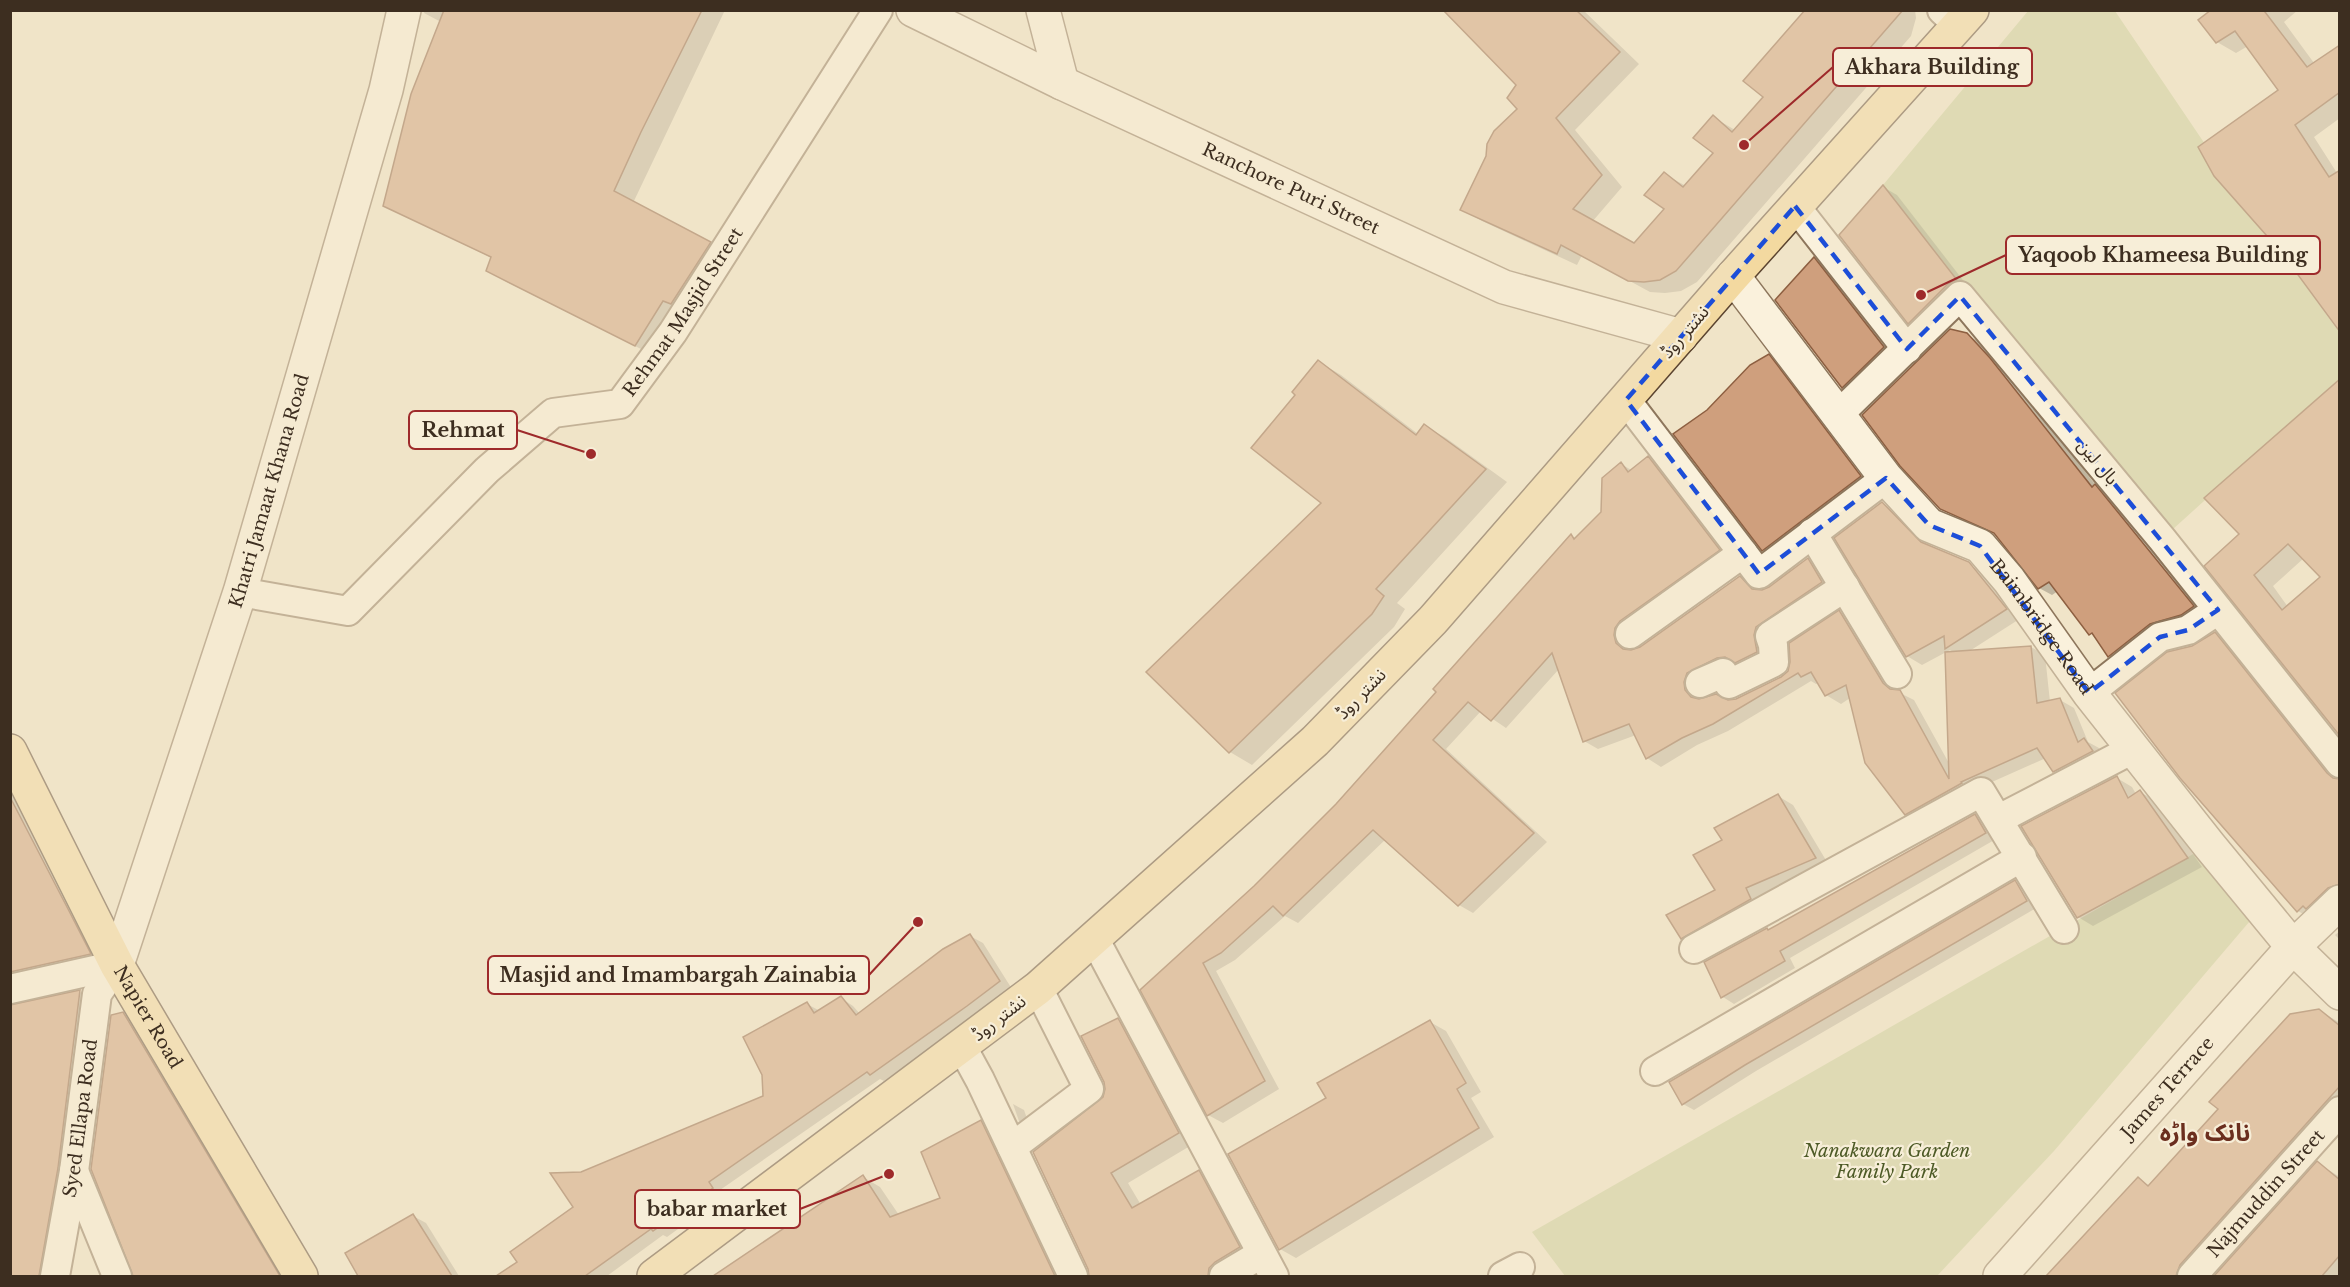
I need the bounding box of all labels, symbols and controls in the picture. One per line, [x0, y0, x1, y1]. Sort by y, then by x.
callout: Akhara Building [1833, 48, 2032, 86]
text: Akhara Building [1844, 55, 2020, 79]
street label: Ranchore Puri Street [1199, 138, 1383, 239]
street label: Rehmat Masjid Street [618, 223, 748, 401]
callout: Yaqoob Khameesa Building [2006, 236, 2320, 274]
text: Yaqoob Khameesa Building [2017, 243, 2309, 267]
street label: نشتر روڈ [1656, 301, 1714, 363]
street label: Khatri Jamaat Khana Road [225, 371, 314, 611]
callout: Rehmat [409, 411, 517, 449]
text: Rehmat [421, 418, 505, 442]
street label: بال لین [2073, 435, 2123, 489]
street label: Baimbridge Road [1985, 555, 2098, 699]
street label: نشتر روڈ [1331, 664, 1391, 724]
callout: Masjid and Imambargah Zainabia [488, 956, 869, 994]
street label: Napier Road [109, 962, 187, 1073]
text: Masjid and Imambargah Zainabia [499, 963, 857, 987]
street label: نشتر روڈ [968, 990, 1030, 1046]
street label: James Terrace [2115, 1032, 2219, 1145]
street label: Syed Ellapa Road [58, 1037, 102, 1199]
district label: نانک واڑہ [2160, 1118, 2250, 1147]
street label: Najmuddin Street [2203, 1125, 2329, 1262]
park label: Nanakwara Garden Family Park [1803, 1140, 1970, 1183]
callout: babar market [635, 1190, 800, 1228]
text: babar market [646, 1197, 788, 1221]

